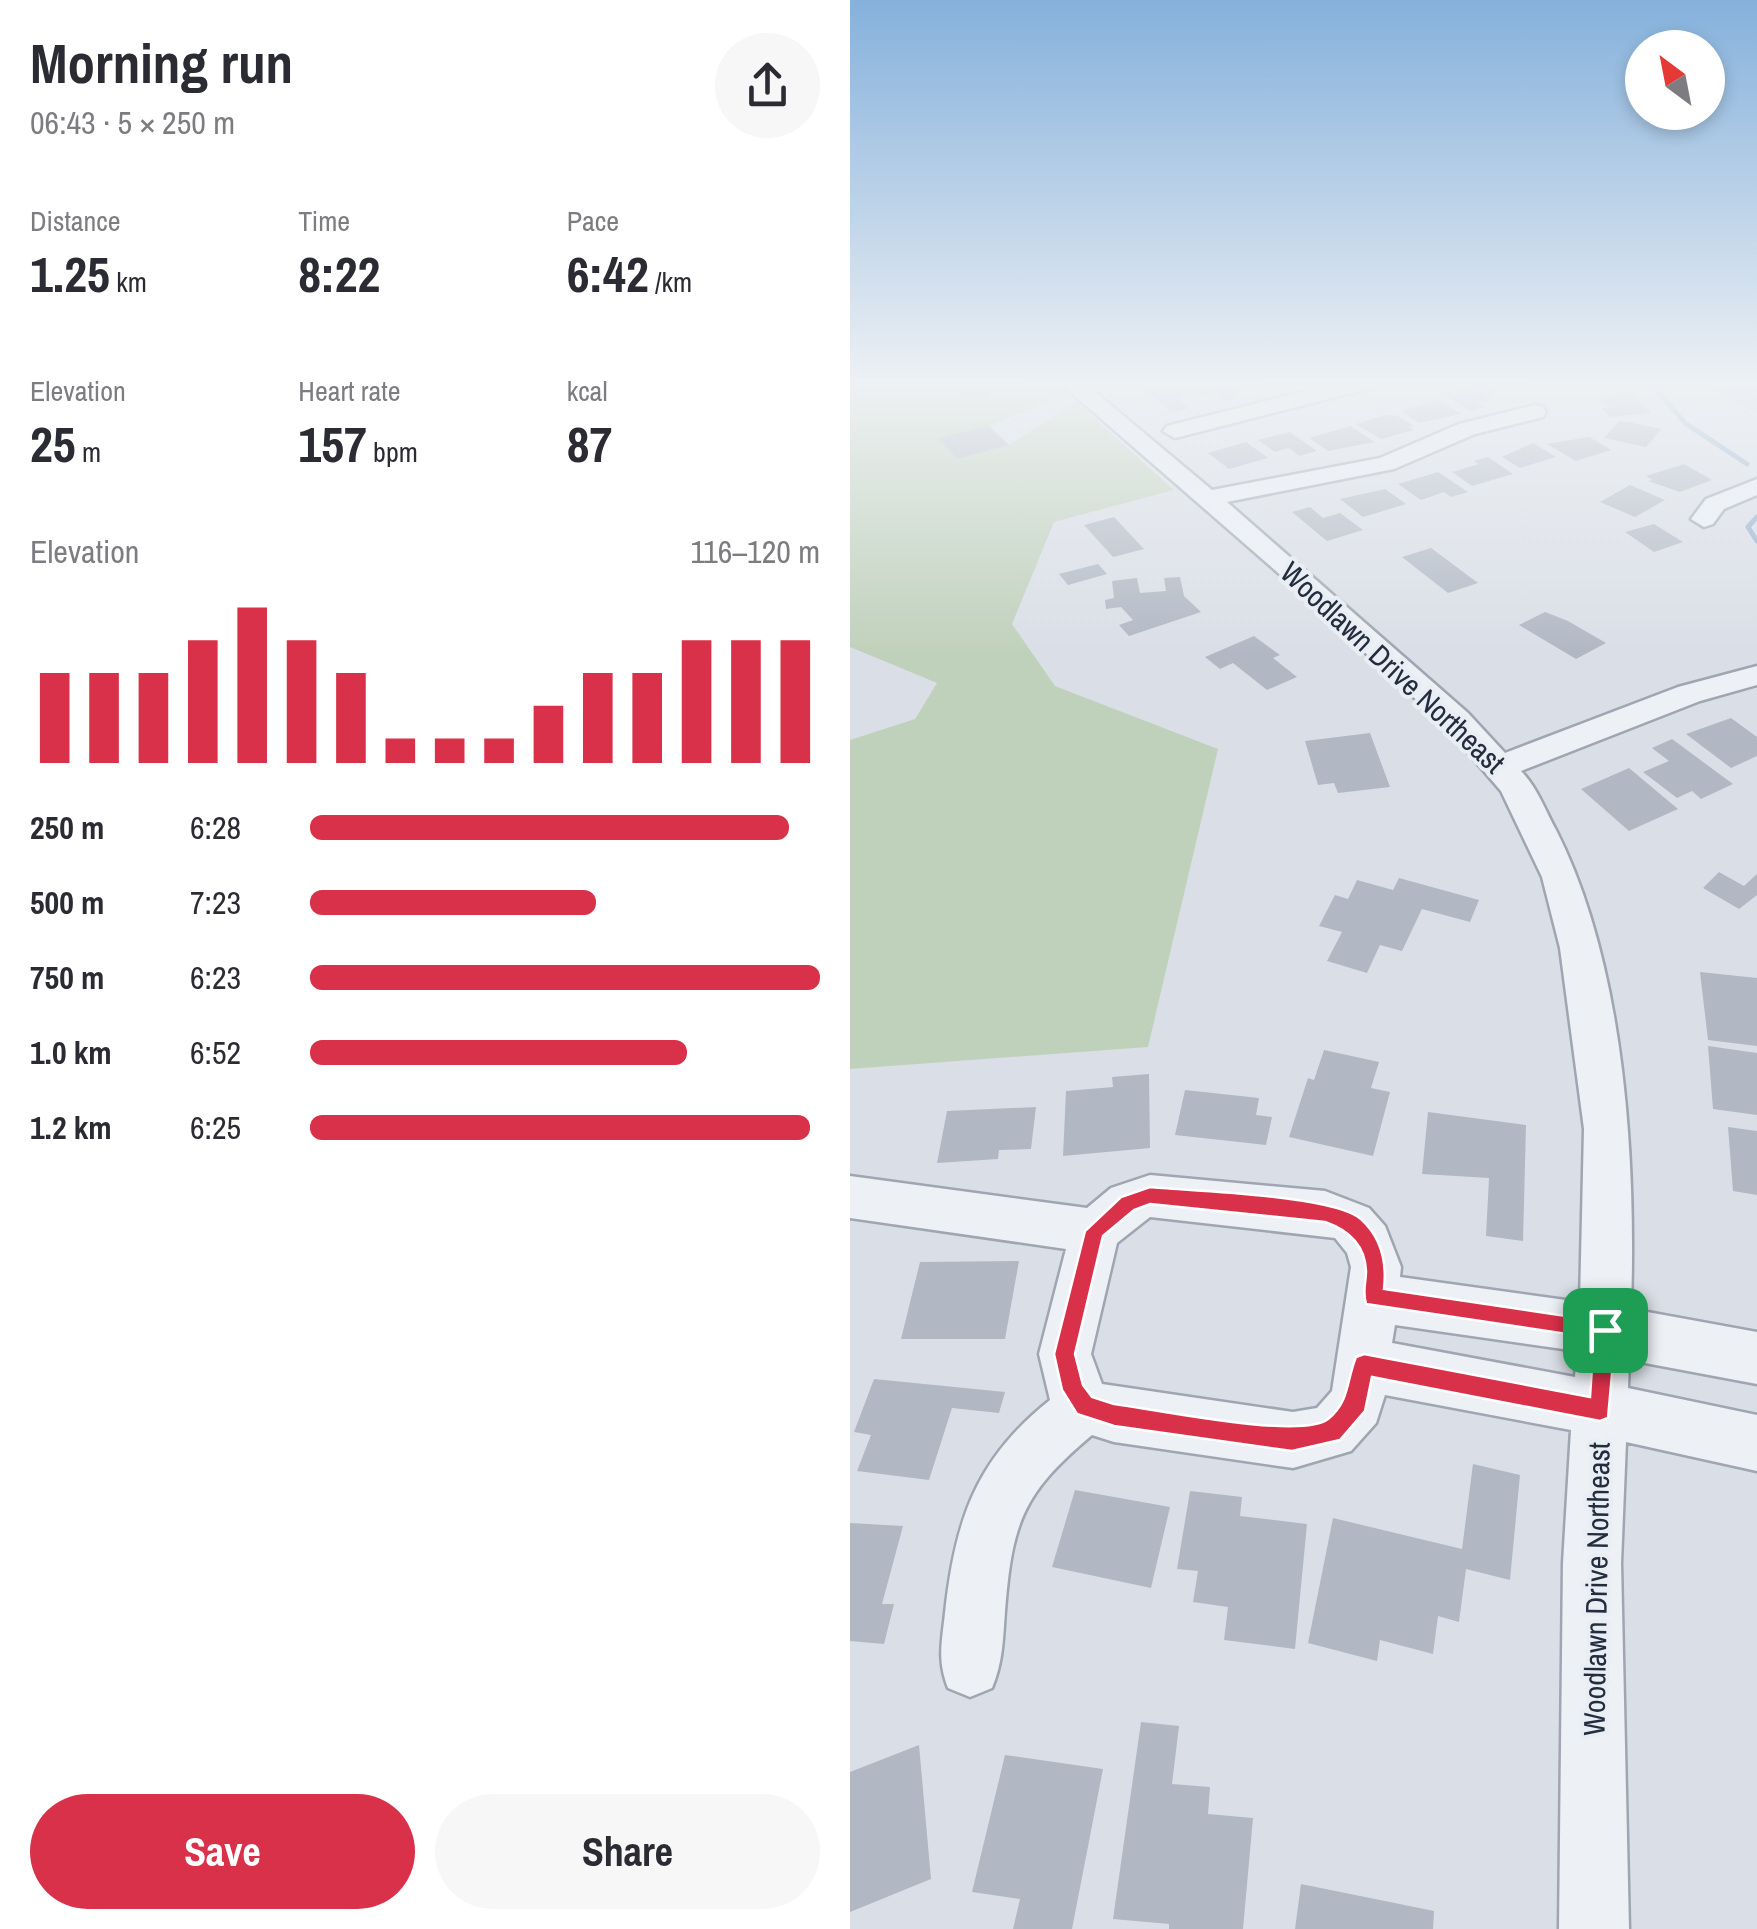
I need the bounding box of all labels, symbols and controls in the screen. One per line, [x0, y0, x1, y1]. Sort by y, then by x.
text: Morning run [30, 26, 293, 100]
north arrow [1625, 30, 1725, 130]
map controls [1625, 30, 1725, 130]
button: share [715, 33, 820, 138]
text: 06:43 · 5 × 250 m [30, 101, 235, 144]
text: Distance [30, 202, 121, 240]
text: Time [298, 202, 350, 240]
text: Pace [567, 202, 619, 240]
text: 1.25 [30, 240, 110, 308]
text: 8:22 [298, 240, 380, 308]
text: 6:42 [567, 240, 649, 308]
text: km [110, 263, 147, 301]
text: /km [649, 263, 692, 301]
text: Elevation [30, 372, 126, 410]
text: Heart rate [298, 372, 400, 410]
text: kcal [567, 372, 607, 410]
text: 25 [30, 410, 76, 478]
text: 157 [298, 410, 367, 478]
text: 87 [567, 410, 612, 478]
text: m [76, 433, 101, 471]
text: bpm [367, 433, 418, 471]
text: Elevation [30, 530, 139, 573]
text: 116–120 m [691, 530, 820, 573]
street label: Woodlawn Drive Northeast [1272, 552, 1514, 782]
text: 250 m [30, 806, 104, 849]
text: 6:28 [190, 806, 241, 849]
text: 500 m [30, 881, 104, 924]
text: 7:23 [190, 881, 241, 924]
text: 750 m [30, 956, 104, 999]
text: 6:23 [190, 956, 241, 999]
text: 1.0 km [30, 1031, 112, 1074]
text: 6:52 [190, 1031, 241, 1074]
text: 1.2 km [30, 1106, 112, 1149]
text: 6:25 [190, 1106, 241, 1149]
pin [1563, 1288, 1648, 1373]
icon: arrive [1578, 1303, 1633, 1358]
street label: Woodlawn Drive Northeast [1573, 1442, 1619, 1736]
button: Save [30, 1794, 415, 1909]
button: Share [435, 1794, 820, 1909]

